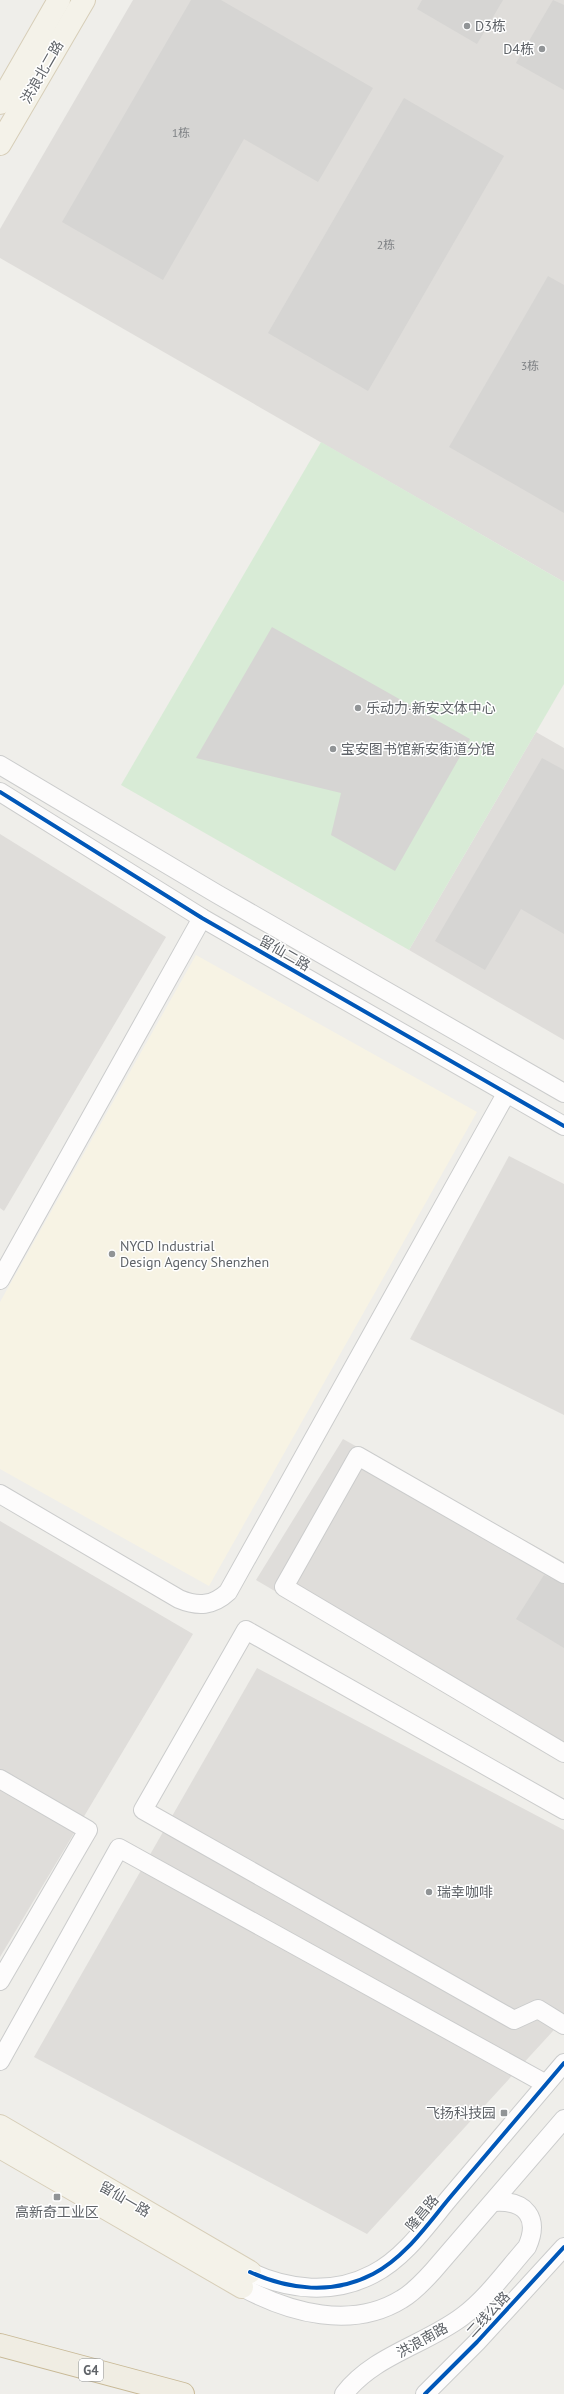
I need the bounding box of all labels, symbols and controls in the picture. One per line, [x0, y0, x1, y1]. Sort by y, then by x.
place label: D3栋 [475, 17, 506, 35]
marker: D3栋 [462, 21, 472, 31]
street label: 洪浪北二路 [17, 37, 67, 107]
place label: D4栋 [503, 40, 534, 58]
marker: D4栋 [537, 44, 547, 54]
house number: 1栋 [172, 125, 190, 140]
house number: 2栋 [377, 237, 395, 252]
house number: 3栋 [521, 358, 539, 373]
place label: 乐动力·新安文体中心 [366, 699, 496, 717]
marker: 乐动力·新安文体中心 [353, 703, 363, 713]
place label: 宝安图书馆新安街道分馆 [341, 740, 495, 758]
marker: 宝安图书馆新安街道分馆 [328, 744, 338, 754]
street label: 留仙二路 [256, 931, 314, 975]
place label: NYCD Industrial Design Agency Shenzhen [120, 1237, 269, 1271]
marker: NYCD Industrial Design Agency Shenzhen [107, 1249, 117, 1259]
place label: 瑞幸咖啡 [437, 1883, 493, 1901]
marker: 瑞幸咖啡 [424, 1887, 434, 1897]
place label: 飞扬科技园 [426, 2104, 496, 2122]
marker: 飞扬科技园 [499, 2108, 509, 2118]
street label: 留仙一路 [96, 2177, 154, 2221]
street label: 隆昌路 [402, 2191, 442, 2235]
marker: 高新奇工业区 [52, 2192, 62, 2202]
place label: 高新奇工业区 [15, 2203, 99, 2221]
street label: 二线公路 [462, 2287, 514, 2341]
street label: 洪浪南路 [393, 2319, 451, 2361]
road number: G4 [79, 2359, 103, 2381]

